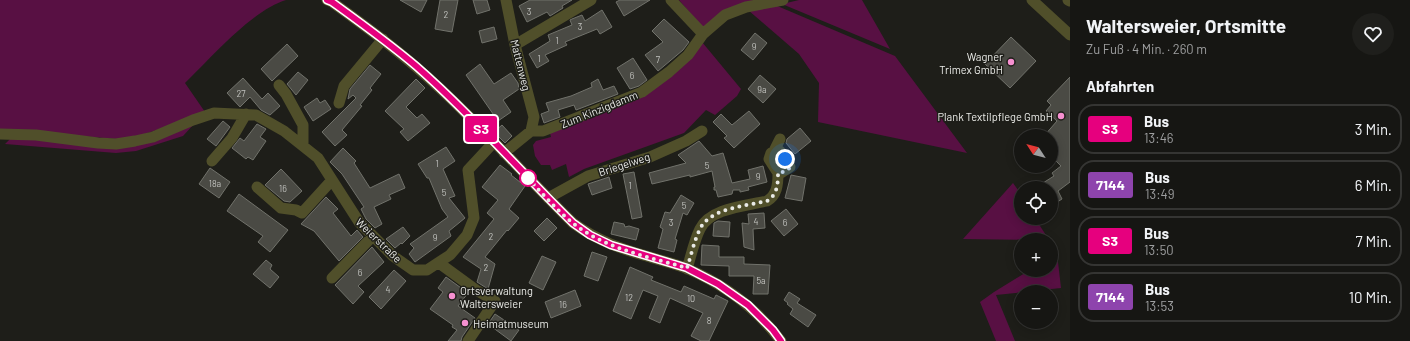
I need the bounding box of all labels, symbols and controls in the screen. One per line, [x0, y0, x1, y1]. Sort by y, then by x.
house number: 3 [527, 6, 532, 17]
house number: 2 [444, 9, 449, 20]
button: heart [1352, 13, 1394, 55]
text: Waltersweier, Ortsmitte [1086, 14, 1286, 37]
house number: 3 [578, 21, 583, 32]
house number: 1 [555, 35, 559, 46]
street label: Mattenweg [508, 38, 534, 92]
house number: 9 [752, 41, 757, 52]
text: Zu Fuß · 4 Min. · 260 m [1086, 41, 1207, 57]
place label: Wagner Trimex GmbH [939, 50, 1003, 76]
house number: 1 [537, 53, 541, 64]
house number: 7 [656, 54, 661, 65]
marker: Wagner Trimex GmbH [1006, 57, 1016, 67]
house number: 6 [630, 70, 635, 81]
text: Abfahrten [1086, 77, 1154, 95]
house number: 9a [757, 84, 767, 95]
house number: 27 [236, 88, 246, 99]
street label: Zum Kinzigdamm [559, 88, 639, 130]
place label: Plank Textilpflege GmbH [938, 110, 1053, 123]
marker: Plank Textilpflege GmbH [1056, 111, 1066, 121]
text: Bus [1144, 112, 1169, 130]
line badge: S3 [463, 116, 499, 142]
text: S3 [473, 120, 489, 137]
text: S3 [1102, 120, 1118, 137]
text: 3 Min. [1355, 120, 1392, 138]
north arrow [1014, 129, 1058, 173]
map controls [1014, 129, 1058, 329]
text: 13:46 [1144, 130, 1174, 146]
your location [775, 149, 795, 169]
street label: Briegelweg [597, 150, 651, 178]
house number: 1 [435, 158, 439, 169]
house number: 5 [705, 160, 710, 171]
text: Bus [1145, 168, 1170, 186]
unlabelled marker [519, 169, 537, 187]
house number: 9 [756, 171, 761, 182]
text: 7144 [1096, 176, 1125, 193]
text: 6 Min. [1355, 176, 1392, 194]
house number: 18a [209, 178, 221, 189]
house number: 1 [628, 180, 632, 191]
button: locate [1014, 181, 1058, 225]
house number: 16 [279, 183, 287, 194]
text: 13:49 [1145, 186, 1175, 202]
house number: 5 [442, 187, 447, 198]
house number: 5 [682, 200, 687, 211]
street label: Weierstraße [353, 215, 405, 265]
house number: 4 [754, 216, 759, 227]
house number: 3 [669, 217, 674, 228]
house number: 6 [783, 217, 788, 228]
text: Bus [1144, 224, 1169, 242]
house number: 2 [489, 231, 494, 242]
house number: 9 [433, 232, 438, 243]
text: S3 [1102, 232, 1118, 249]
text: 7 Min. [1355, 232, 1392, 250]
button: + [1014, 233, 1058, 277]
text: 13:50 [1144, 242, 1174, 258]
house number: 2 [484, 262, 489, 273]
house number: 6 [358, 267, 363, 278]
house number: 5a [756, 275, 766, 286]
text: Bus [1145, 280, 1170, 298]
house number: 4 [386, 284, 391, 295]
place label: Ortsverwaltung Waltersweier [460, 284, 533, 310]
button: − [1014, 285, 1058, 329]
text: 7144 [1096, 288, 1125, 305]
text: 10 Min. [1349, 288, 1392, 306]
marker: Ortsverwaltung Waltersweier [447, 291, 457, 301]
house number: 12 [625, 292, 633, 303]
house number: 10 [687, 293, 695, 304]
text: 13:53 [1145, 298, 1174, 314]
house number: 16 [559, 299, 567, 310]
house number: 8 [707, 315, 712, 326]
place label: Heimatmuseum [473, 317, 549, 330]
marker: Heimatmuseum [460, 318, 470, 328]

